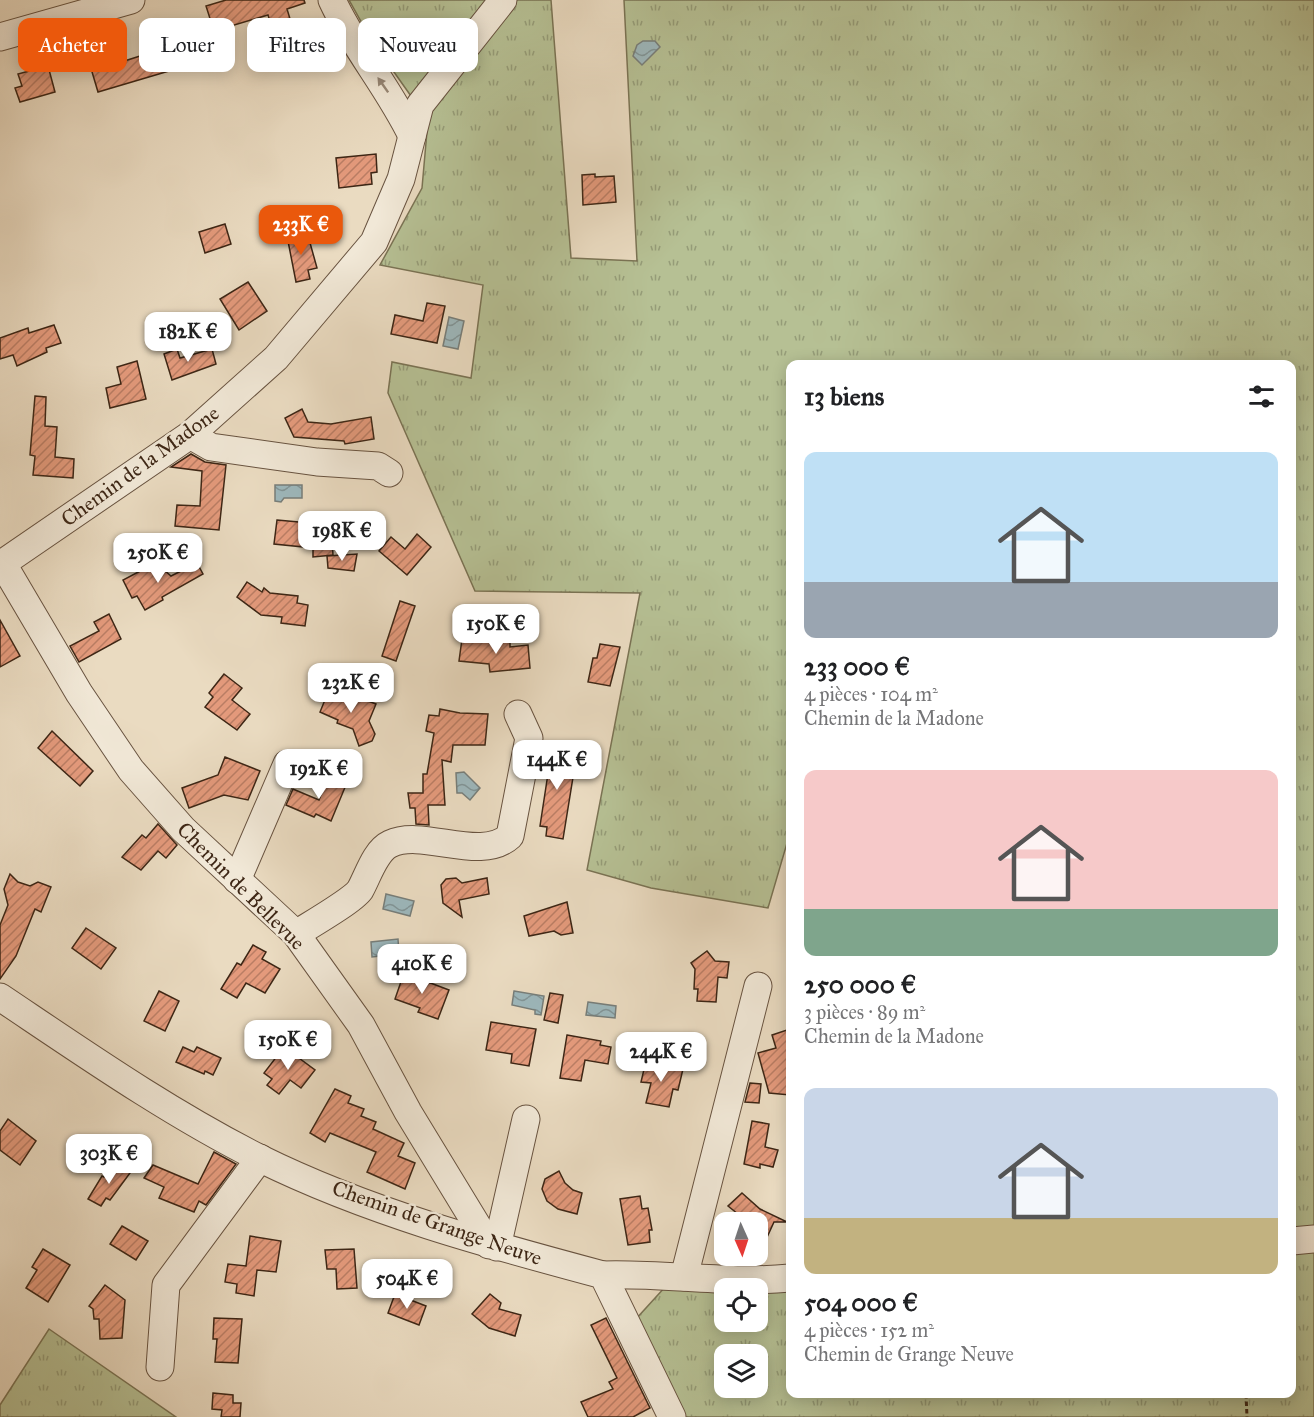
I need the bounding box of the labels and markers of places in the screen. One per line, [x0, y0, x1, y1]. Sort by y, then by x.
pin: 233K € [252, 205, 350, 256]
pin: 182K € [139, 312, 237, 363]
pin: 198K € [293, 511, 391, 562]
pin: 250K € [109, 533, 207, 584]
pin: 150K € [447, 604, 545, 655]
pin: 232K € [302, 663, 400, 714]
pin: 144K € [508, 740, 606, 791]
pin: 192K € [270, 749, 368, 800]
pin: 410K € [373, 944, 471, 995]
pin: 150K € [239, 1020, 337, 1071]
pin: 244K € [612, 1032, 710, 1083]
pin: 303K € [60, 1134, 158, 1185]
pin: 504K € [358, 1259, 456, 1310]

